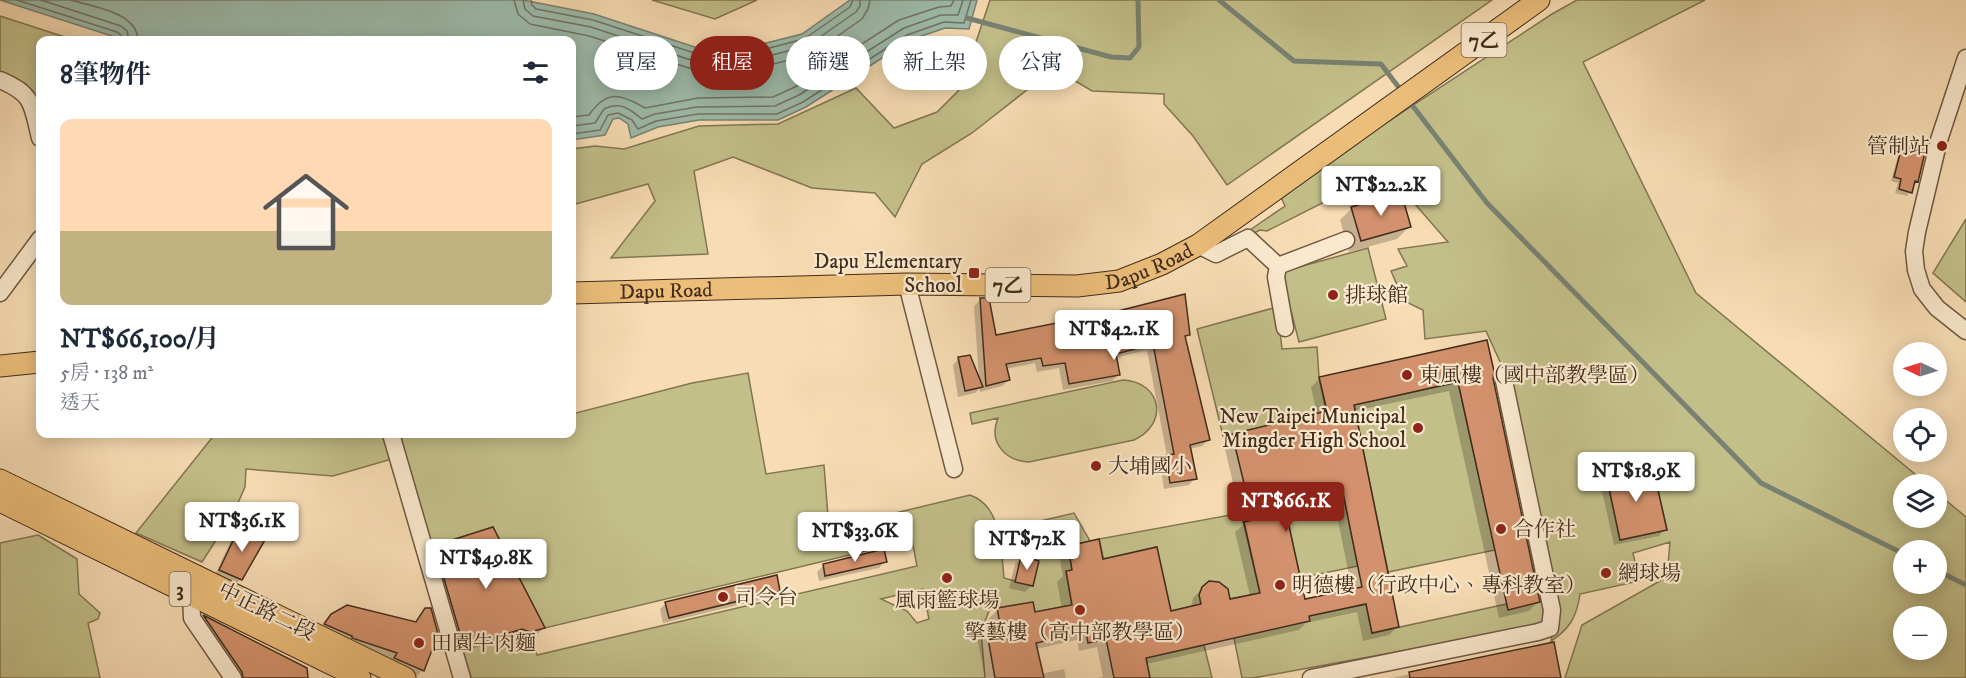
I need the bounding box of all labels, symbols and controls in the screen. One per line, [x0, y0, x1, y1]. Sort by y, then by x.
road number: 7乙 [1462, 23, 1506, 57]
chip: 買屋 [594, 36, 678, 90]
chip: 租屋 [690, 36, 774, 90]
chip: 篩選 [786, 36, 870, 90]
chip: 新上架 [882, 36, 987, 90]
chip: 公寓 [999, 36, 1083, 90]
icon: filters [519, 56, 552, 89]
text: 8筆物件 [60, 59, 151, 92]
place label: 管制站 [1867, 134, 1930, 160]
marker: 管制站 [1935, 139, 1949, 153]
icon: home [252, 158, 360, 266]
pin: NT$22.2K [1319, 166, 1443, 217]
text: NT$22.2K [1335, 173, 1427, 198]
street label: Dapu Road [1104, 238, 1198, 297]
place label: Dapu Elementary School [814, 249, 963, 299]
marker: Dapu Elementary School [967, 266, 981, 280]
road number: 7乙 [986, 268, 1030, 302]
street label: Dapu Road [619, 277, 713, 306]
place label: 排球館 [1345, 283, 1408, 309]
marker: 排球館 [1326, 288, 1340, 302]
pin: NT$42.1K [1052, 310, 1176, 361]
text: NT$42.1K [1069, 317, 1159, 342]
text: NT$66,100/月 [60, 323, 220, 356]
north arrow [1893, 342, 1947, 396]
map controls [1893, 342, 1947, 660]
text: 5房 · 138 m² [60, 361, 153, 386]
place label: 東風樓（國中部教學區） [1419, 363, 1650, 389]
marker: 東風樓（國中部教學區） [1400, 368, 1414, 382]
text: 透天 [60, 391, 100, 416]
place label: New Taipei Municipal Mingder High School [1219, 404, 1407, 454]
button: locate [1893, 408, 1947, 462]
marker: New Taipei Municipal Mingder High School [1411, 421, 1425, 435]
pin: NT$18.9K [1574, 452, 1698, 503]
place label: 大埔國小 [1108, 454, 1192, 480]
marker: 大埔國小 [1089, 459, 1103, 473]
text: NT$18.9K [1592, 459, 1680, 484]
button: layers [1893, 474, 1947, 528]
pin: NT$66.1K [1224, 482, 1348, 533]
text: NT$66.1K [1241, 489, 1331, 514]
pin: NT$36.1K [180, 502, 304, 553]
text: NT$36.1K [199, 509, 285, 534]
pin: NT$33.6K [793, 512, 917, 563]
place label: 合作社 [1513, 517, 1576, 543]
text: NT$33.6K [812, 519, 898, 544]
pin: NT$72K [978, 520, 1076, 571]
marker: 合作社 [1494, 522, 1508, 536]
text: NT$72K [989, 527, 1065, 552]
pin: NT$49.8K [424, 539, 548, 590]
button: + [1893, 540, 1947, 594]
text: NT$49.8K [440, 546, 532, 571]
place label: 網球場 [1618, 561, 1681, 587]
marker: 網球場 [1599, 566, 1613, 580]
marker: 風雨籃球場 [940, 571, 954, 585]
road number: 3 [170, 572, 190, 606]
place label: 明德樓（行政中心、專科教室） [1292, 573, 1586, 599]
street label: 中正路二段 [214, 577, 319, 647]
marker: 明德樓（行政中心、專科教室） [1273, 578, 1287, 592]
place label: 司令台 [735, 585, 798, 611]
place label: 風雨籃球場 [895, 588, 1000, 614]
marker: 司令台 [716, 590, 730, 604]
marker: 擎藝樓（高中部教學區） [1073, 603, 1087, 617]
button: − [1893, 606, 1947, 660]
place label: 擎藝樓（高中部教學區） [965, 620, 1196, 646]
place label: 田園牛肉麵 [431, 631, 536, 657]
marker: 田園牛肉麵 [412, 636, 426, 650]

